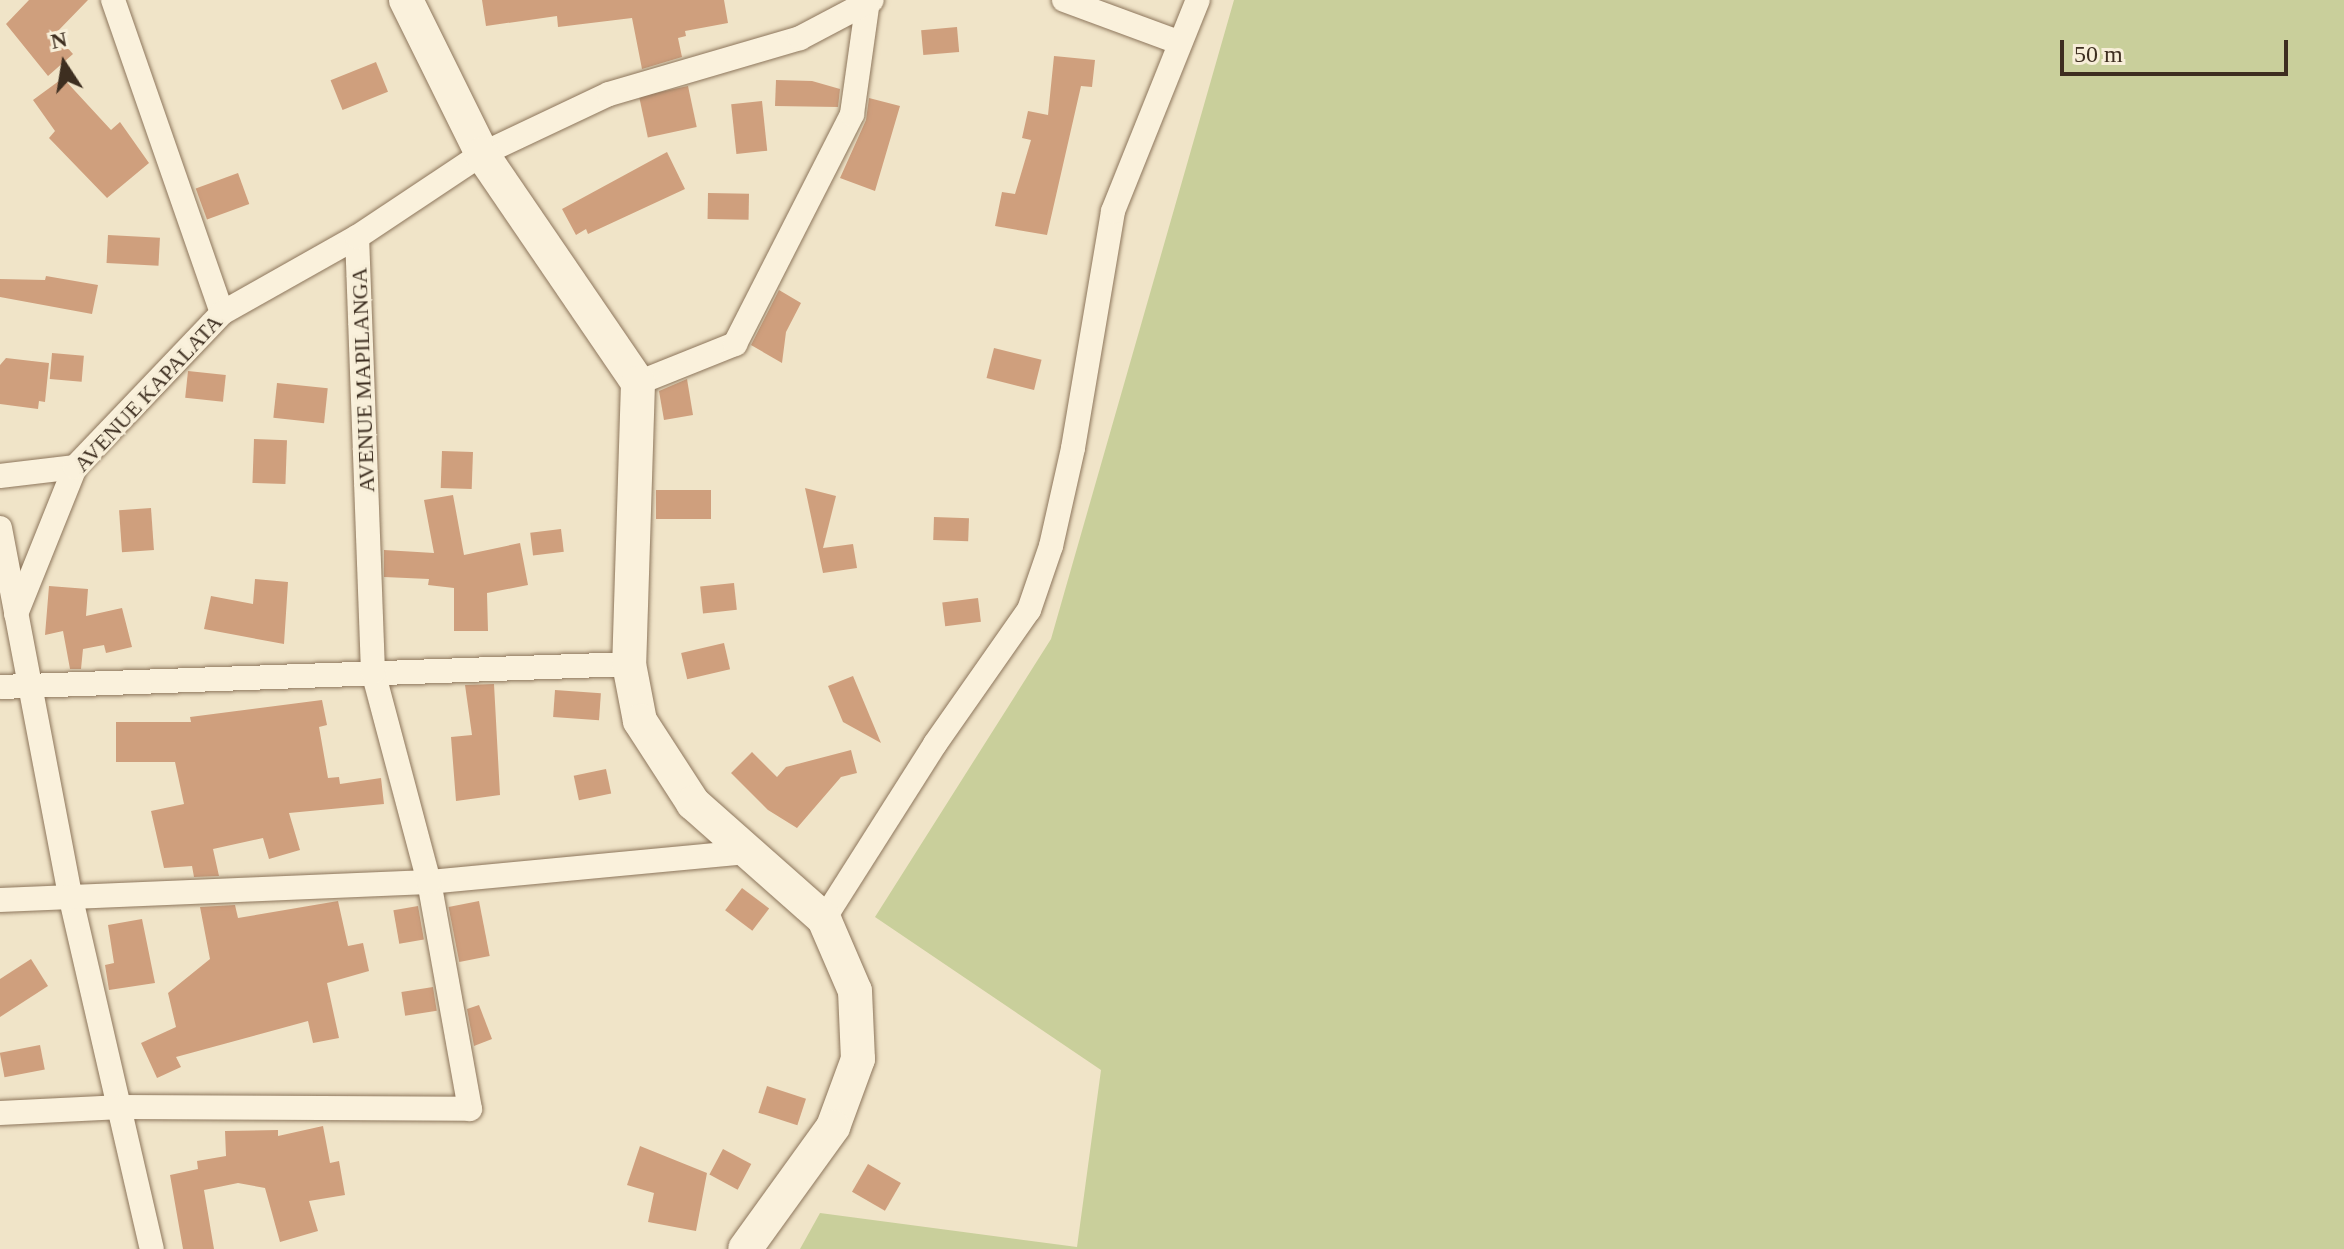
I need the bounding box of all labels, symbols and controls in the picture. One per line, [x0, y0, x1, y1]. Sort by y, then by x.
north arrow [24, 24, 104, 104]
scale bar [2064, 24, 2292, 74]
text: N [49, 26, 69, 54]
text: 50 m [2074, 41, 2123, 67]
street label: AVENUE MAPILANGA [346, 267, 380, 493]
street label: AVENUE KAPALATA [68, 309, 228, 477]

